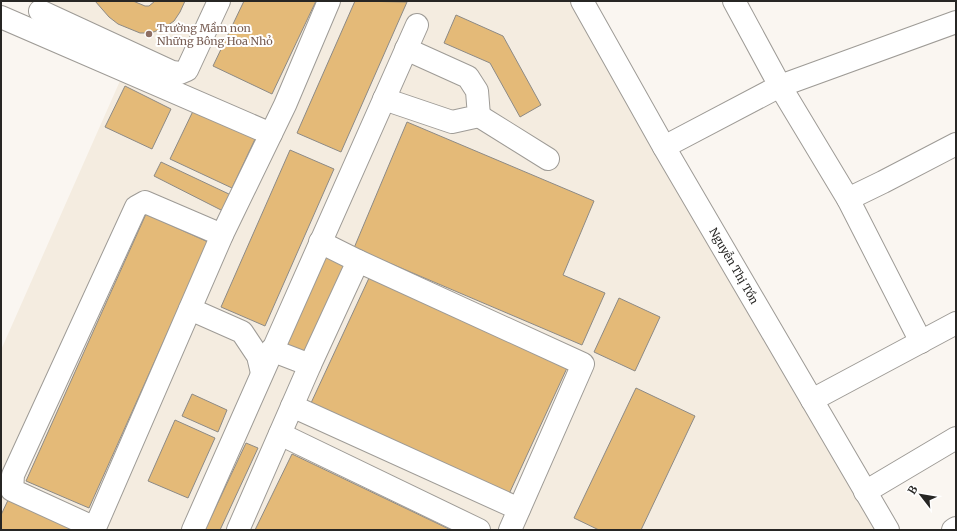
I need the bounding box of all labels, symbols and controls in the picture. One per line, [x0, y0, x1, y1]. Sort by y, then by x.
place label: Trường Mầm non Những Bông Hoa Nhỏ [157, 21, 273, 48]
marker: Trường Mầm non Những Bông Hoa Nhỏ [144, 29, 154, 39]
street label: Nguyễn Thị Tồn [706, 225, 762, 307]
north arrow [901, 475, 941, 515]
text: B [904, 483, 921, 497]

